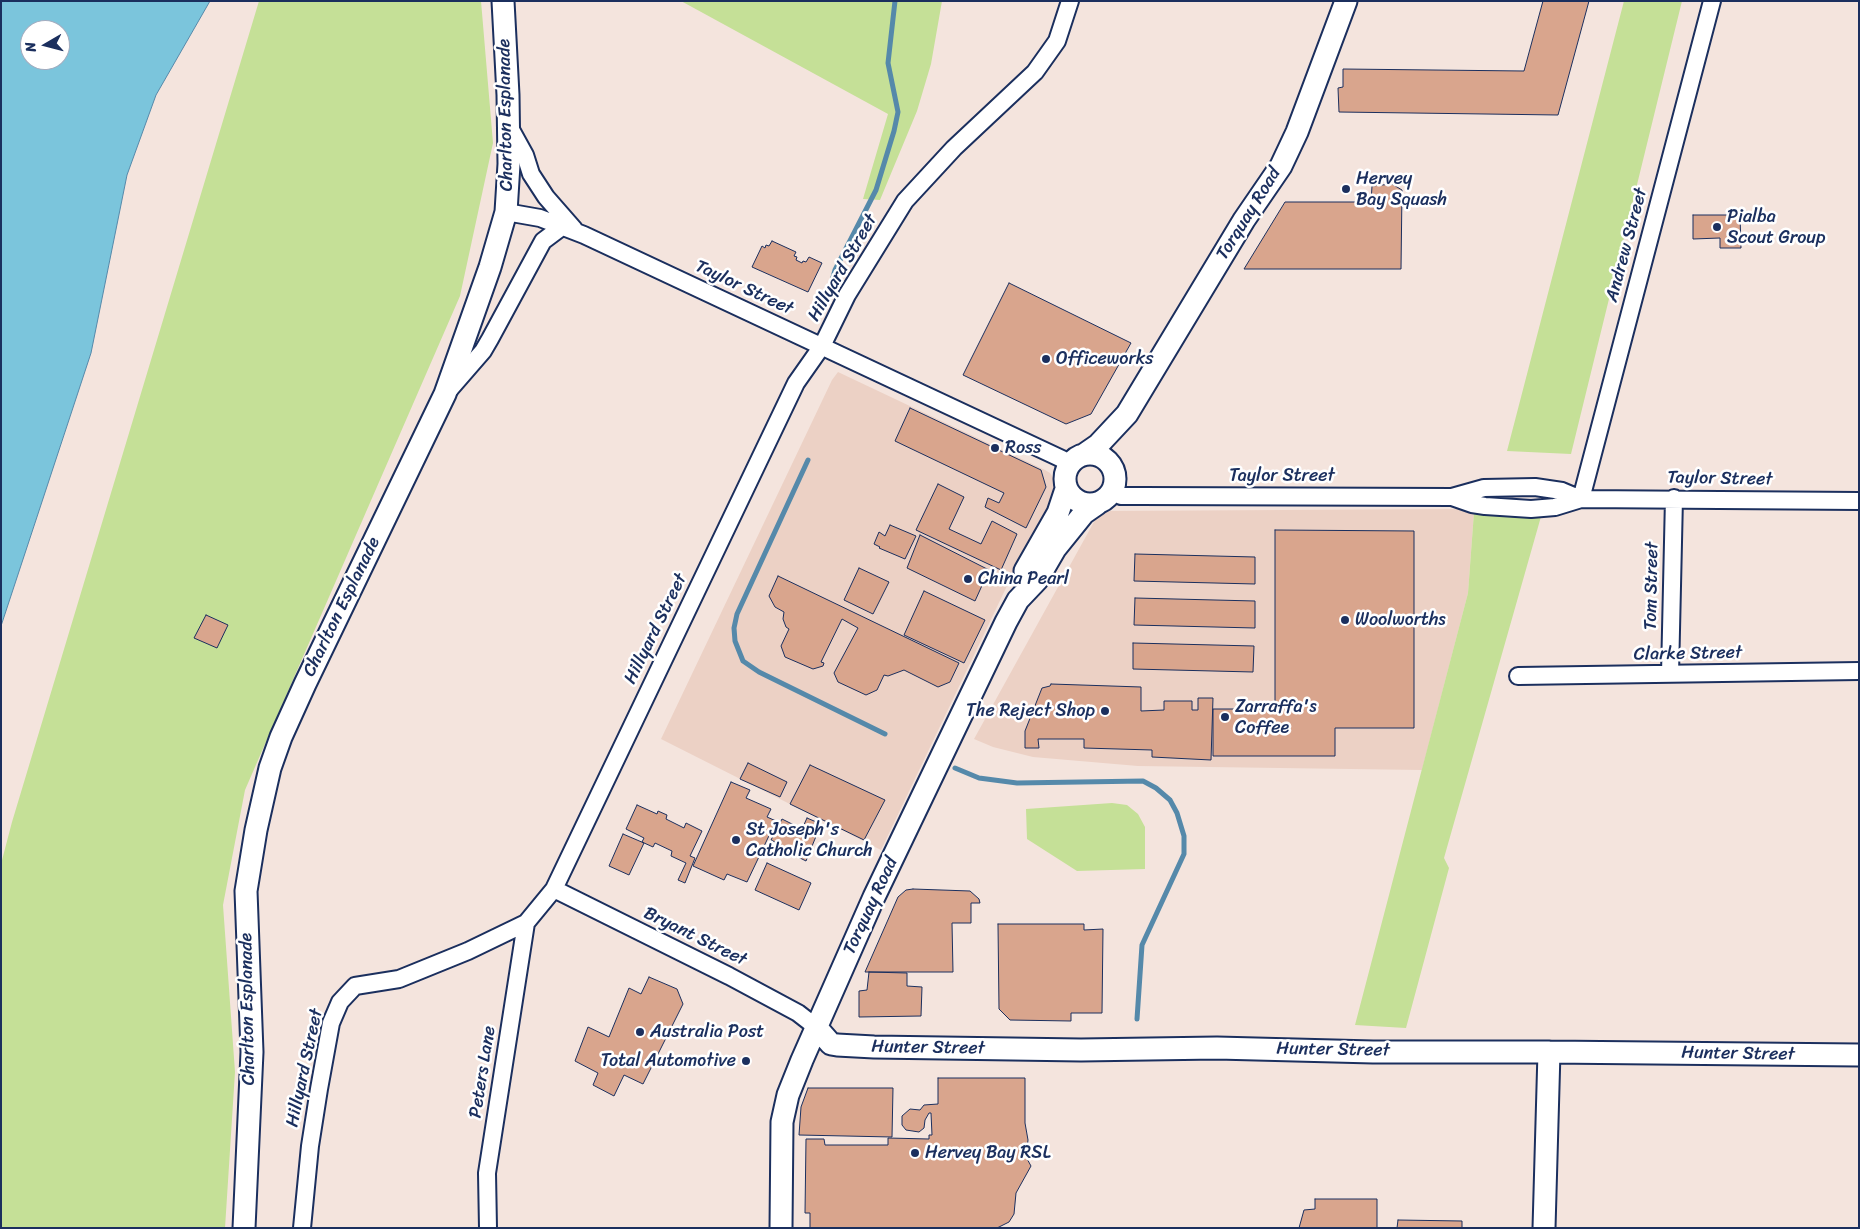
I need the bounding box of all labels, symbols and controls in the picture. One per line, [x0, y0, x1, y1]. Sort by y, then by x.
north arrow [20, 20, 70, 70]
street label: Charlton Esplanade [494, 39, 518, 191]
text: N [18, 40, 44, 54]
street label: Torquay Road [1212, 164, 1286, 264]
place label: Hervey Bay Squash [1356, 168, 1447, 210]
marker: Hervey Bay Squash [1340, 183, 1352, 195]
street label: Andrew Street [1601, 186, 1653, 304]
place label: Pialba Scout Group [1727, 206, 1826, 248]
street label: Hillyard Street [804, 211, 882, 325]
marker: Pialba Scout Group [1711, 221, 1723, 233]
street label: Taylor Street [692, 256, 796, 320]
place label: Officeworks [1056, 348, 1154, 370]
marker: Officeworks [1040, 353, 1052, 365]
place label: Ross [1005, 437, 1042, 459]
marker: Ross [989, 442, 1001, 454]
street label: Taylor Street [1229, 465, 1335, 487]
street label: Taylor Street [1667, 467, 1773, 491]
street label: Charlton Esplanade [299, 534, 385, 680]
street label: Tom Street [1640, 542, 1664, 630]
place label: China Pearl [978, 568, 1069, 590]
street label: Hillyard Street [620, 570, 692, 688]
marker: China Pearl [962, 573, 974, 585]
place label: Woolworths [1355, 609, 1446, 631]
marker: Woolworths [1339, 614, 1351, 626]
street label: Clarke Street [1634, 642, 1742, 666]
place label: Zarraffa's Coffee [1235, 696, 1317, 739]
place label: The Reject Shop [966, 700, 1095, 722]
marker: The Reject Shop [1099, 705, 1111, 717]
marker: Zarraffa's Coffee [1219, 711, 1231, 723]
place label: St Joseph's Catholic Church [746, 819, 873, 862]
marker: St Joseph's Catholic Church [730, 834, 742, 846]
street label: Torquay Road [839, 854, 903, 958]
street label: Bryant Street [640, 903, 750, 971]
street label: Charlton Esplanade [236, 933, 260, 1085]
street label: Hillyard Street [282, 1007, 328, 1129]
place label: Australia Post [650, 1021, 764, 1043]
street label: Peters Lane [465, 1024, 501, 1120]
marker: Australia Post [634, 1026, 646, 1038]
street label: Hunter Street [871, 1036, 985, 1060]
street label: Hunter Street [1276, 1038, 1390, 1062]
street label: Hunter Street [1681, 1042, 1795, 1066]
place label: Total Automotive [601, 1050, 736, 1072]
marker: Total Automotive [740, 1055, 752, 1067]
place label: Hervey Bay RSL [925, 1142, 1051, 1164]
marker: Hervey Bay RSL [909, 1147, 921, 1159]

